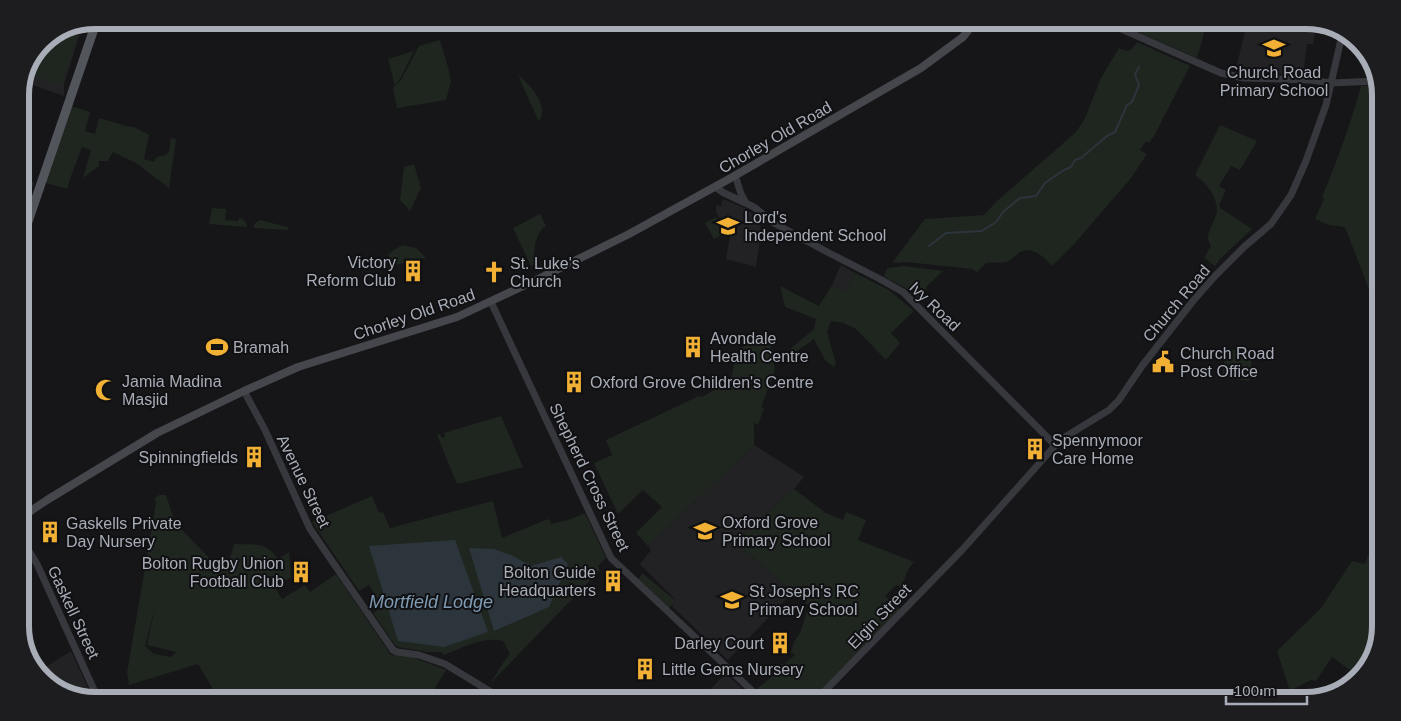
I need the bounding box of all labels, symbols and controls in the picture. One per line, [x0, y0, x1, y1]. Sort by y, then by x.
school or university icon: Church Road Primary School [1261, 35, 1287, 61]
place label: Church Road Primary School [1220, 64, 1328, 99]
street label: Chorley Old Road [716, 98, 835, 177]
place label: Lord's Independent School [744, 209, 886, 244]
school or university icon: Lord's Independent School [715, 213, 741, 239]
place label: Victory Reform Club [306, 254, 396, 289]
place label: St. Luke's Church [510, 255, 580, 290]
building icon: Victory Reform Club [400, 258, 426, 284]
church icon: St. Luke's Church [481, 259, 507, 285]
street label: Church Road [1140, 262, 1213, 345]
street label: Ivy Road [906, 278, 963, 334]
street label: Chorley Old Road [351, 286, 477, 343]
place label: Avondale Health Centre [710, 330, 809, 365]
sports icon: Bramah [204, 334, 230, 360]
building icon: Avondale Health Centre [680, 334, 706, 360]
place label: Bramah [233, 339, 289, 356]
place label: Church Road Post Office [1180, 345, 1274, 380]
public building icon: Church Road Post Office [1150, 349, 1176, 375]
building icon: Oxford Grove Children's Centre [561, 369, 587, 395]
place label: Jamia Madina Masjid [122, 373, 222, 408]
place label: Oxford Grove Children's Centre [590, 374, 814, 391]
mosque icon: Jamia Madina Masjid [93, 377, 119, 403]
street label: Shepherd Cross Street [546, 400, 633, 555]
street label: Avenue Street [274, 432, 334, 531]
place label: Spennymoor Care Home [1052, 432, 1143, 467]
building icon: Spennymoor Care Home [1022, 436, 1048, 462]
building icon: Spinningfields [241, 444, 267, 470]
place label: Spinningfields [138, 449, 238, 466]
place label: Oxford Grove Primary School [722, 514, 830, 549]
place label: Gaskells Private Day Nursery [66, 515, 182, 550]
school or university icon: Oxford Grove Primary School [692, 518, 718, 544]
building icon: Gaskells Private Day Nursery [37, 519, 63, 545]
place label: Bolton Rugby Union Football Club [142, 555, 284, 590]
building icon: Bolton Rugby Union Football Club [288, 559, 314, 585]
street label: Gaskell Street [45, 563, 103, 662]
place label: Bolton Guide Headquarters [499, 564, 596, 599]
building icon: Bolton Guide Headquarters [600, 568, 626, 594]
street label: Elgin Street [845, 580, 915, 652]
place label: St Joseph's RC Primary School [749, 583, 859, 618]
school or university icon: St Joseph's RC Primary School [719, 587, 745, 613]
water label: Mortfield Lodge [369, 592, 493, 612]
building icon: Darley Court [767, 630, 793, 656]
place label: Darley Court [674, 635, 765, 652]
building icon: Little Gems Nursery [632, 656, 658, 682]
place label: Little Gems Nursery [662, 661, 803, 678]
scale bar [1226, 674, 1307, 706]
text: 100 m [1234, 682, 1276, 699]

